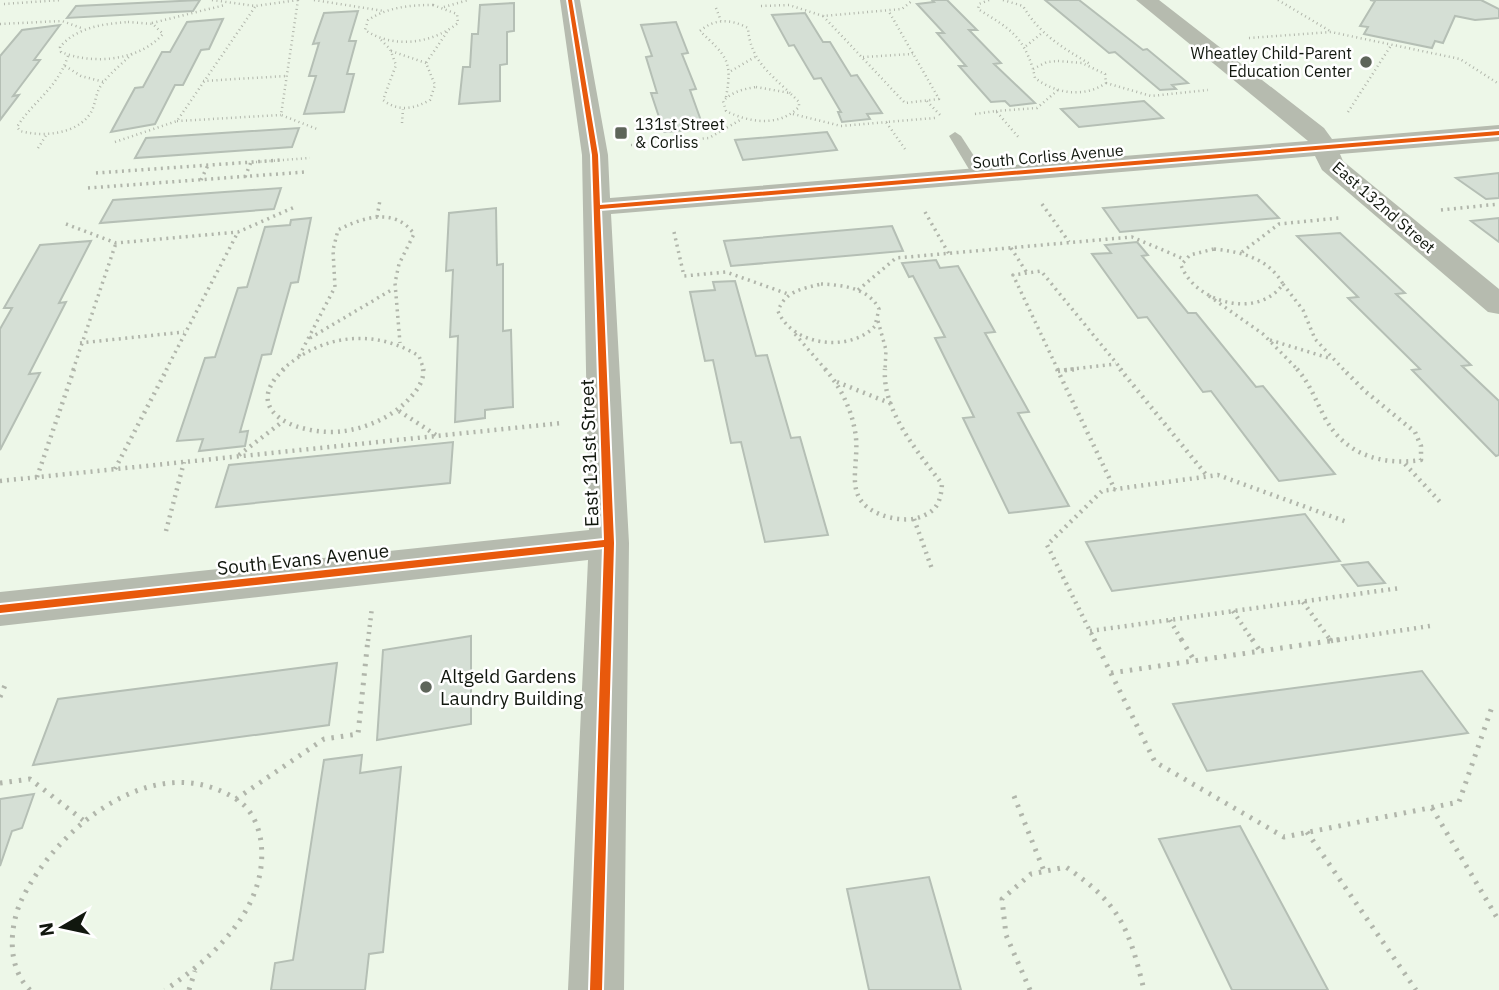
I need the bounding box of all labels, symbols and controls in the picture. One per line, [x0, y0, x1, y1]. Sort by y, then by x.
place label: Wheatley Child-Parent Education Center [1190, 43, 1352, 81]
marker: Wheatley Child-Parent Education Center [1358, 54, 1374, 70]
place label: 131st Street & Corliss [635, 114, 725, 152]
marker: 131st Street & Corliss [613, 125, 629, 141]
street label: South Corliss Avenue [972, 139, 1125, 173]
street label: East 132nd Street [1328, 157, 1440, 257]
street label: East 131st Street [574, 379, 604, 527]
street label: South Evans Avenue [216, 538, 390, 580]
place label: Altgeld Gardens Laundry Building [440, 664, 583, 710]
marker: Altgeld Gardens Laundry Building [418, 679, 434, 695]
north arrow [28, 892, 98, 962]
text: N [33, 921, 59, 938]

